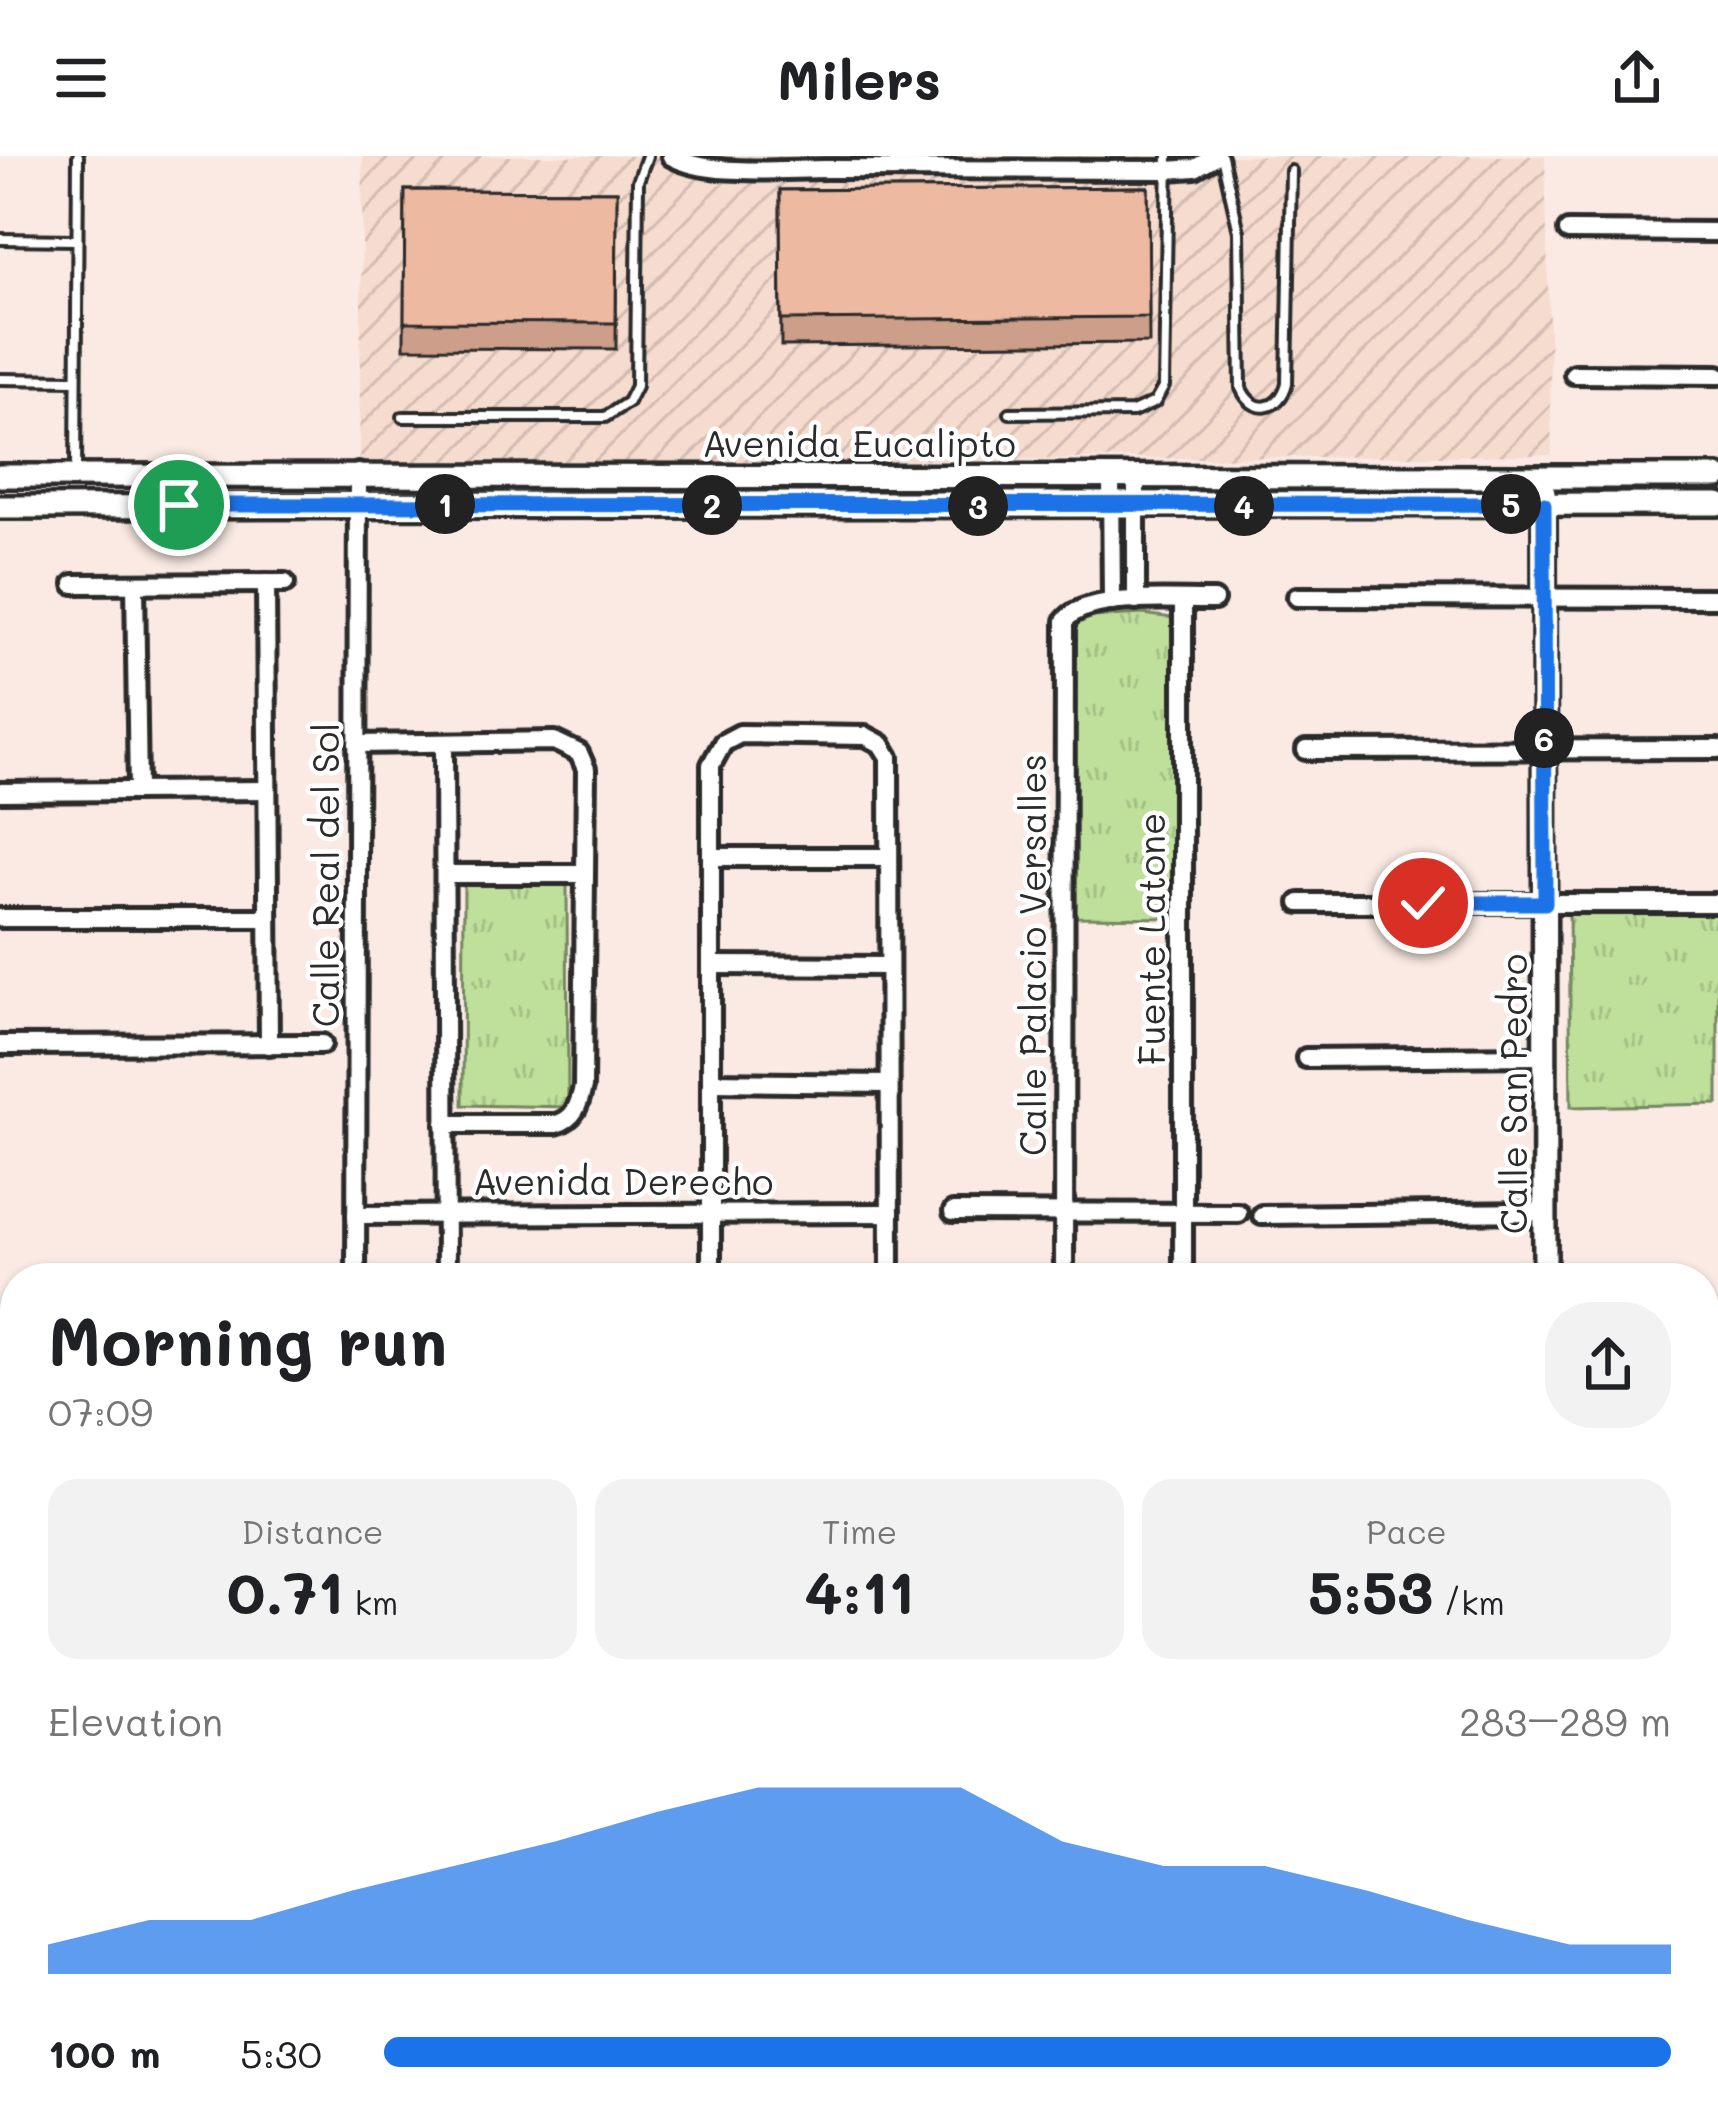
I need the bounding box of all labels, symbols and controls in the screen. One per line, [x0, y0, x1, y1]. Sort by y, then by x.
text: Milers [777, 43, 941, 114]
icon: menu [48, 45, 114, 111]
icon: share [1604, 45, 1670, 111]
street label: Avenida Eucalipto [702, 419, 1016, 466]
pin [128, 454, 230, 556]
icon: arrive [146, 472, 212, 538]
pin: 1 [415, 474, 475, 534]
pin: 5 [1481, 474, 1541, 534]
pin: 2 [682, 475, 742, 535]
pin: 3 [948, 476, 1008, 536]
pin: 4 [1214, 476, 1274, 536]
text: 1 [438, 482, 452, 525]
text: 5 [1501, 482, 1521, 525]
text: 2 [703, 483, 721, 526]
text: 3 [968, 484, 988, 527]
text: 4 [1234, 484, 1254, 527]
pin: 6 [1514, 708, 1574, 768]
text: 6 [1534, 716, 1554, 759]
street label: Calle Real del Sol [301, 723, 348, 1027]
street label: Calle Palacio Versalles [1008, 754, 1055, 1156]
street label: Fuente Latone [1127, 813, 1174, 1065]
pin [1372, 852, 1474, 954]
icon: check [1390, 870, 1456, 936]
street label: Calle San Pedro [1489, 954, 1536, 1234]
street label: Avenida Derecho [473, 1157, 773, 1204]
text: Morning run [48, 1297, 447, 1383]
button: share [1545, 1302, 1671, 1428]
text: 07:09 [48, 1385, 153, 1436]
text: Distance [242, 1509, 384, 1552]
text: Time [822, 1509, 897, 1552]
text: Pace [1366, 1509, 1447, 1552]
text: 0.71 [227, 1552, 344, 1630]
text: 4:11 [804, 1552, 915, 1630]
text: 5:53 [1308, 1552, 1433, 1630]
text: km [344, 1580, 398, 1623]
text: /km [1433, 1580, 1505, 1623]
text: Elevation [48, 1695, 223, 1746]
text: 283–289 m [1459, 1695, 1671, 1746]
text: 100 m [48, 2027, 160, 2078]
text: 5:30 [240, 2027, 322, 2078]

